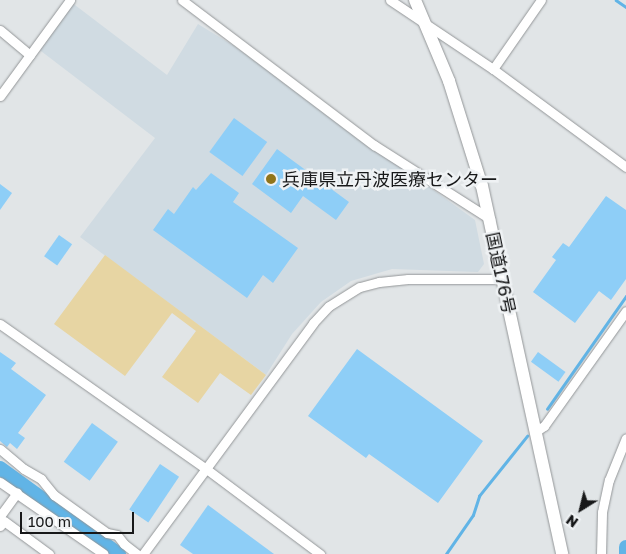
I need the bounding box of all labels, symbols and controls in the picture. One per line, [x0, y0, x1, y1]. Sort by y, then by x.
place label: 兵庫県立丹波医療センター [282, 168, 498, 190]
marker: 兵庫県立丹波医療センター [264, 172, 278, 186]
street label: 国道176号 [482, 230, 520, 316]
north arrow [556, 484, 606, 534]
scale bar [22, 502, 136, 534]
text: 100 m [28, 512, 71, 530]
text: N [563, 512, 581, 532]

